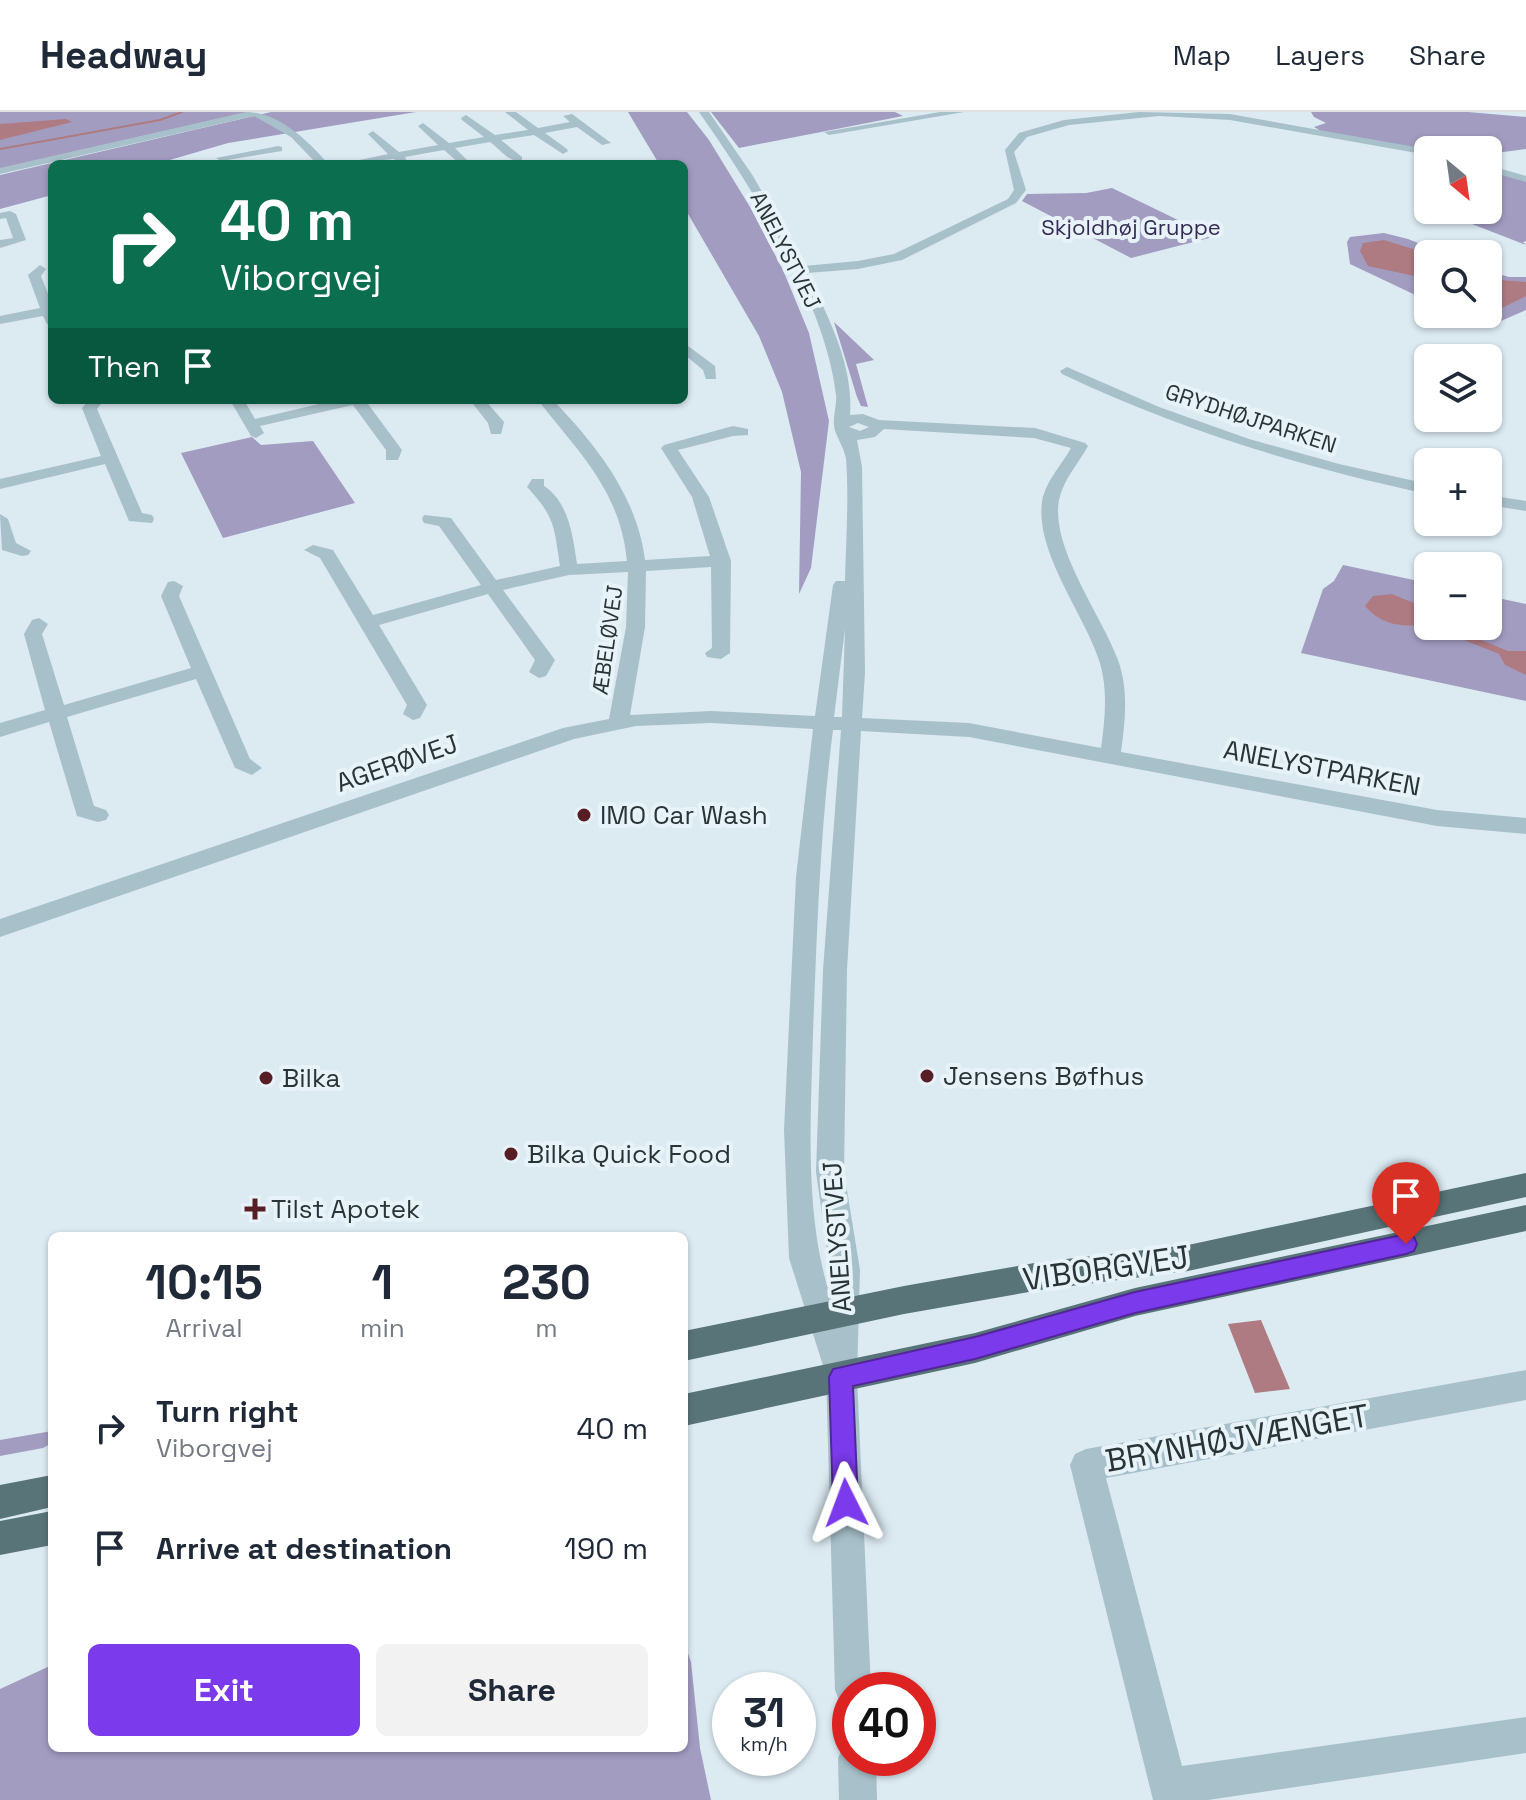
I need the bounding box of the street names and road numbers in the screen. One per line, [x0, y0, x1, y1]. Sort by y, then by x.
street label: ANELYSTVEJ [744, 187, 828, 313]
street label: GRYDHØJPARKEN [1162, 377, 1340, 459]
street label: ÆBELØVEJ [585, 583, 629, 697]
street label: AGERØVEJ [331, 726, 463, 800]
street label: ANELYSTPARKEN [1221, 732, 1423, 804]
street label: ANELYSTVEJ [815, 1160, 859, 1314]
street label: VIBORGVEJ [1020, 1237, 1192, 1299]
street label: BRYNHØJVÆNGET [1102, 1395, 1372, 1481]

